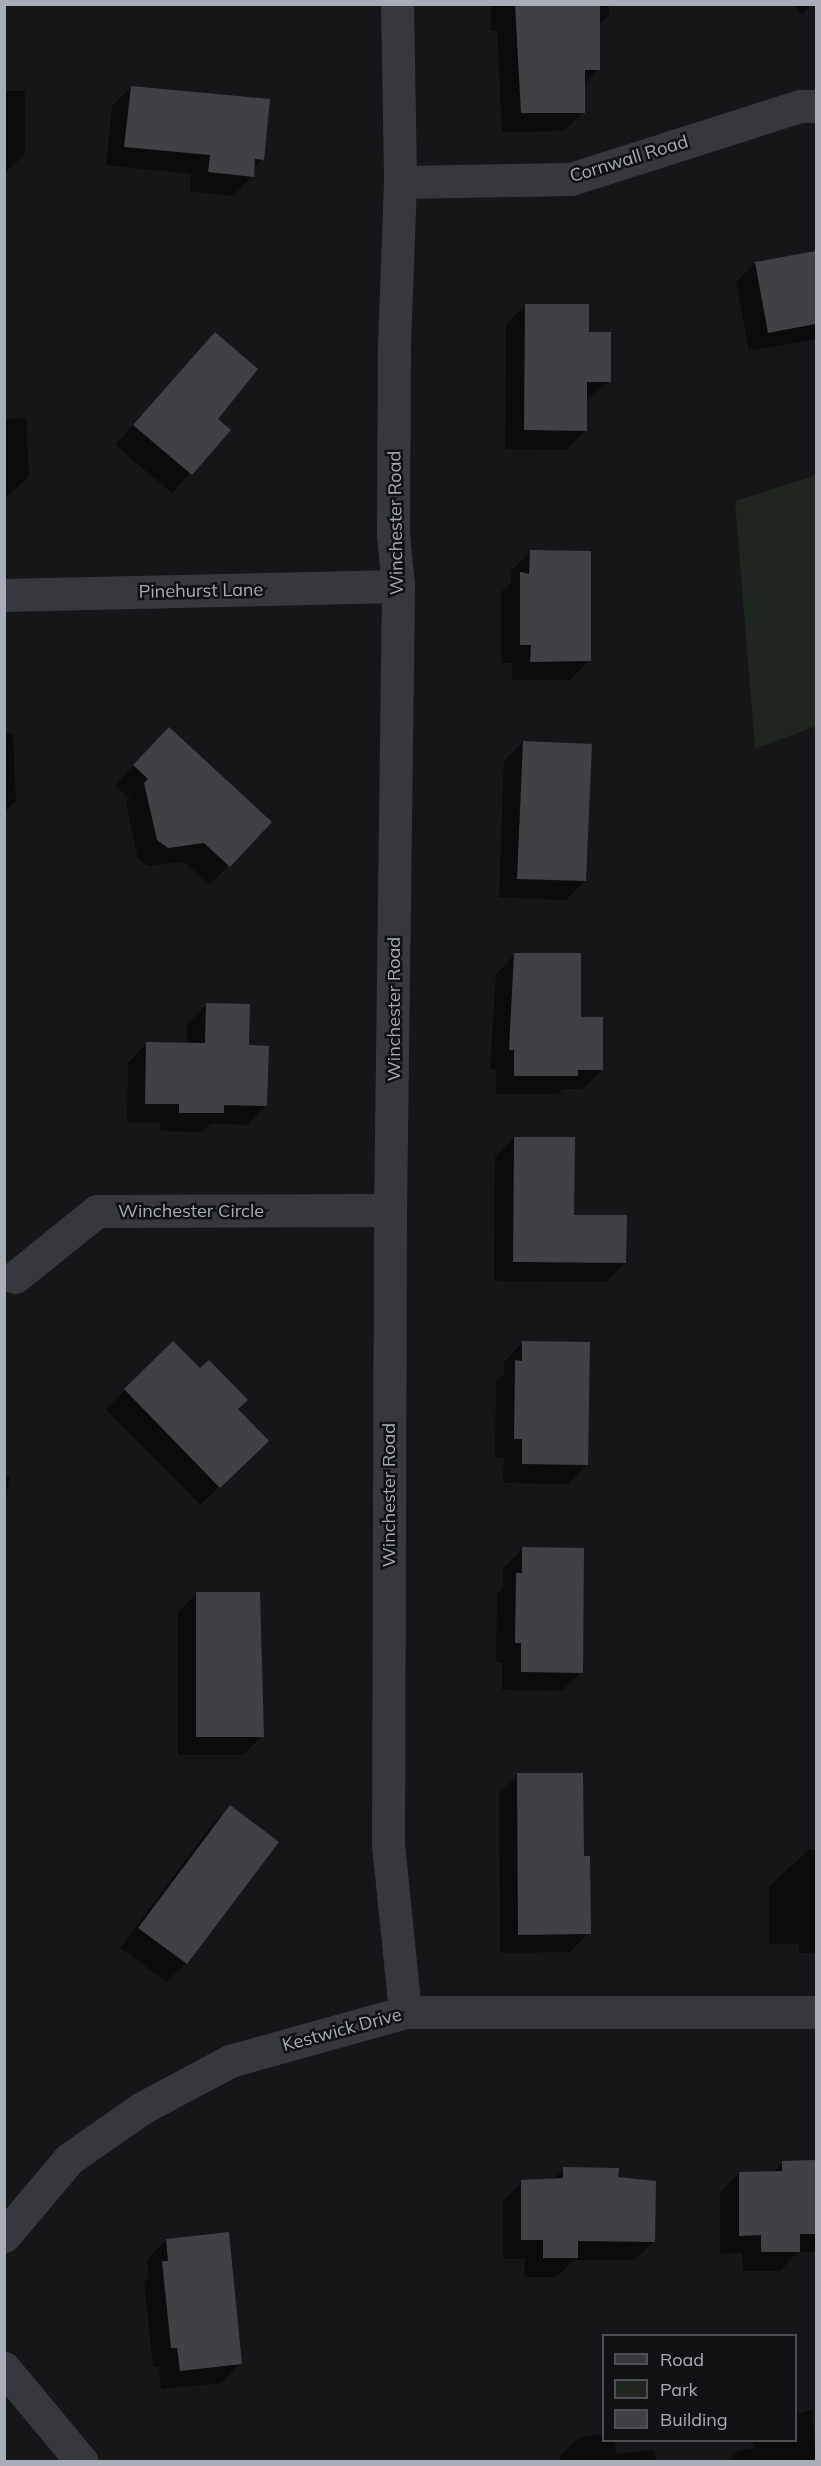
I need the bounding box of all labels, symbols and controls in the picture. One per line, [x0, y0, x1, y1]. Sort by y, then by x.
street label: Cornwall Road [567, 131, 691, 187]
street label: Winchester Road [384, 451, 408, 595]
street label: Pinehurst Lane [139, 579, 263, 603]
street label: Winchester Road [383, 937, 405, 1081]
street label: Winchester Circle [118, 1200, 264, 1222]
street label: Winchester Road [378, 1423, 400, 1567]
street label: Kestwick Drive [280, 2004, 404, 2056]
legend [602, 2334, 797, 2442]
text: Road [660, 2348, 704, 2371]
text: Park [660, 2378, 698, 2401]
text: Building [660, 2408, 728, 2431]

